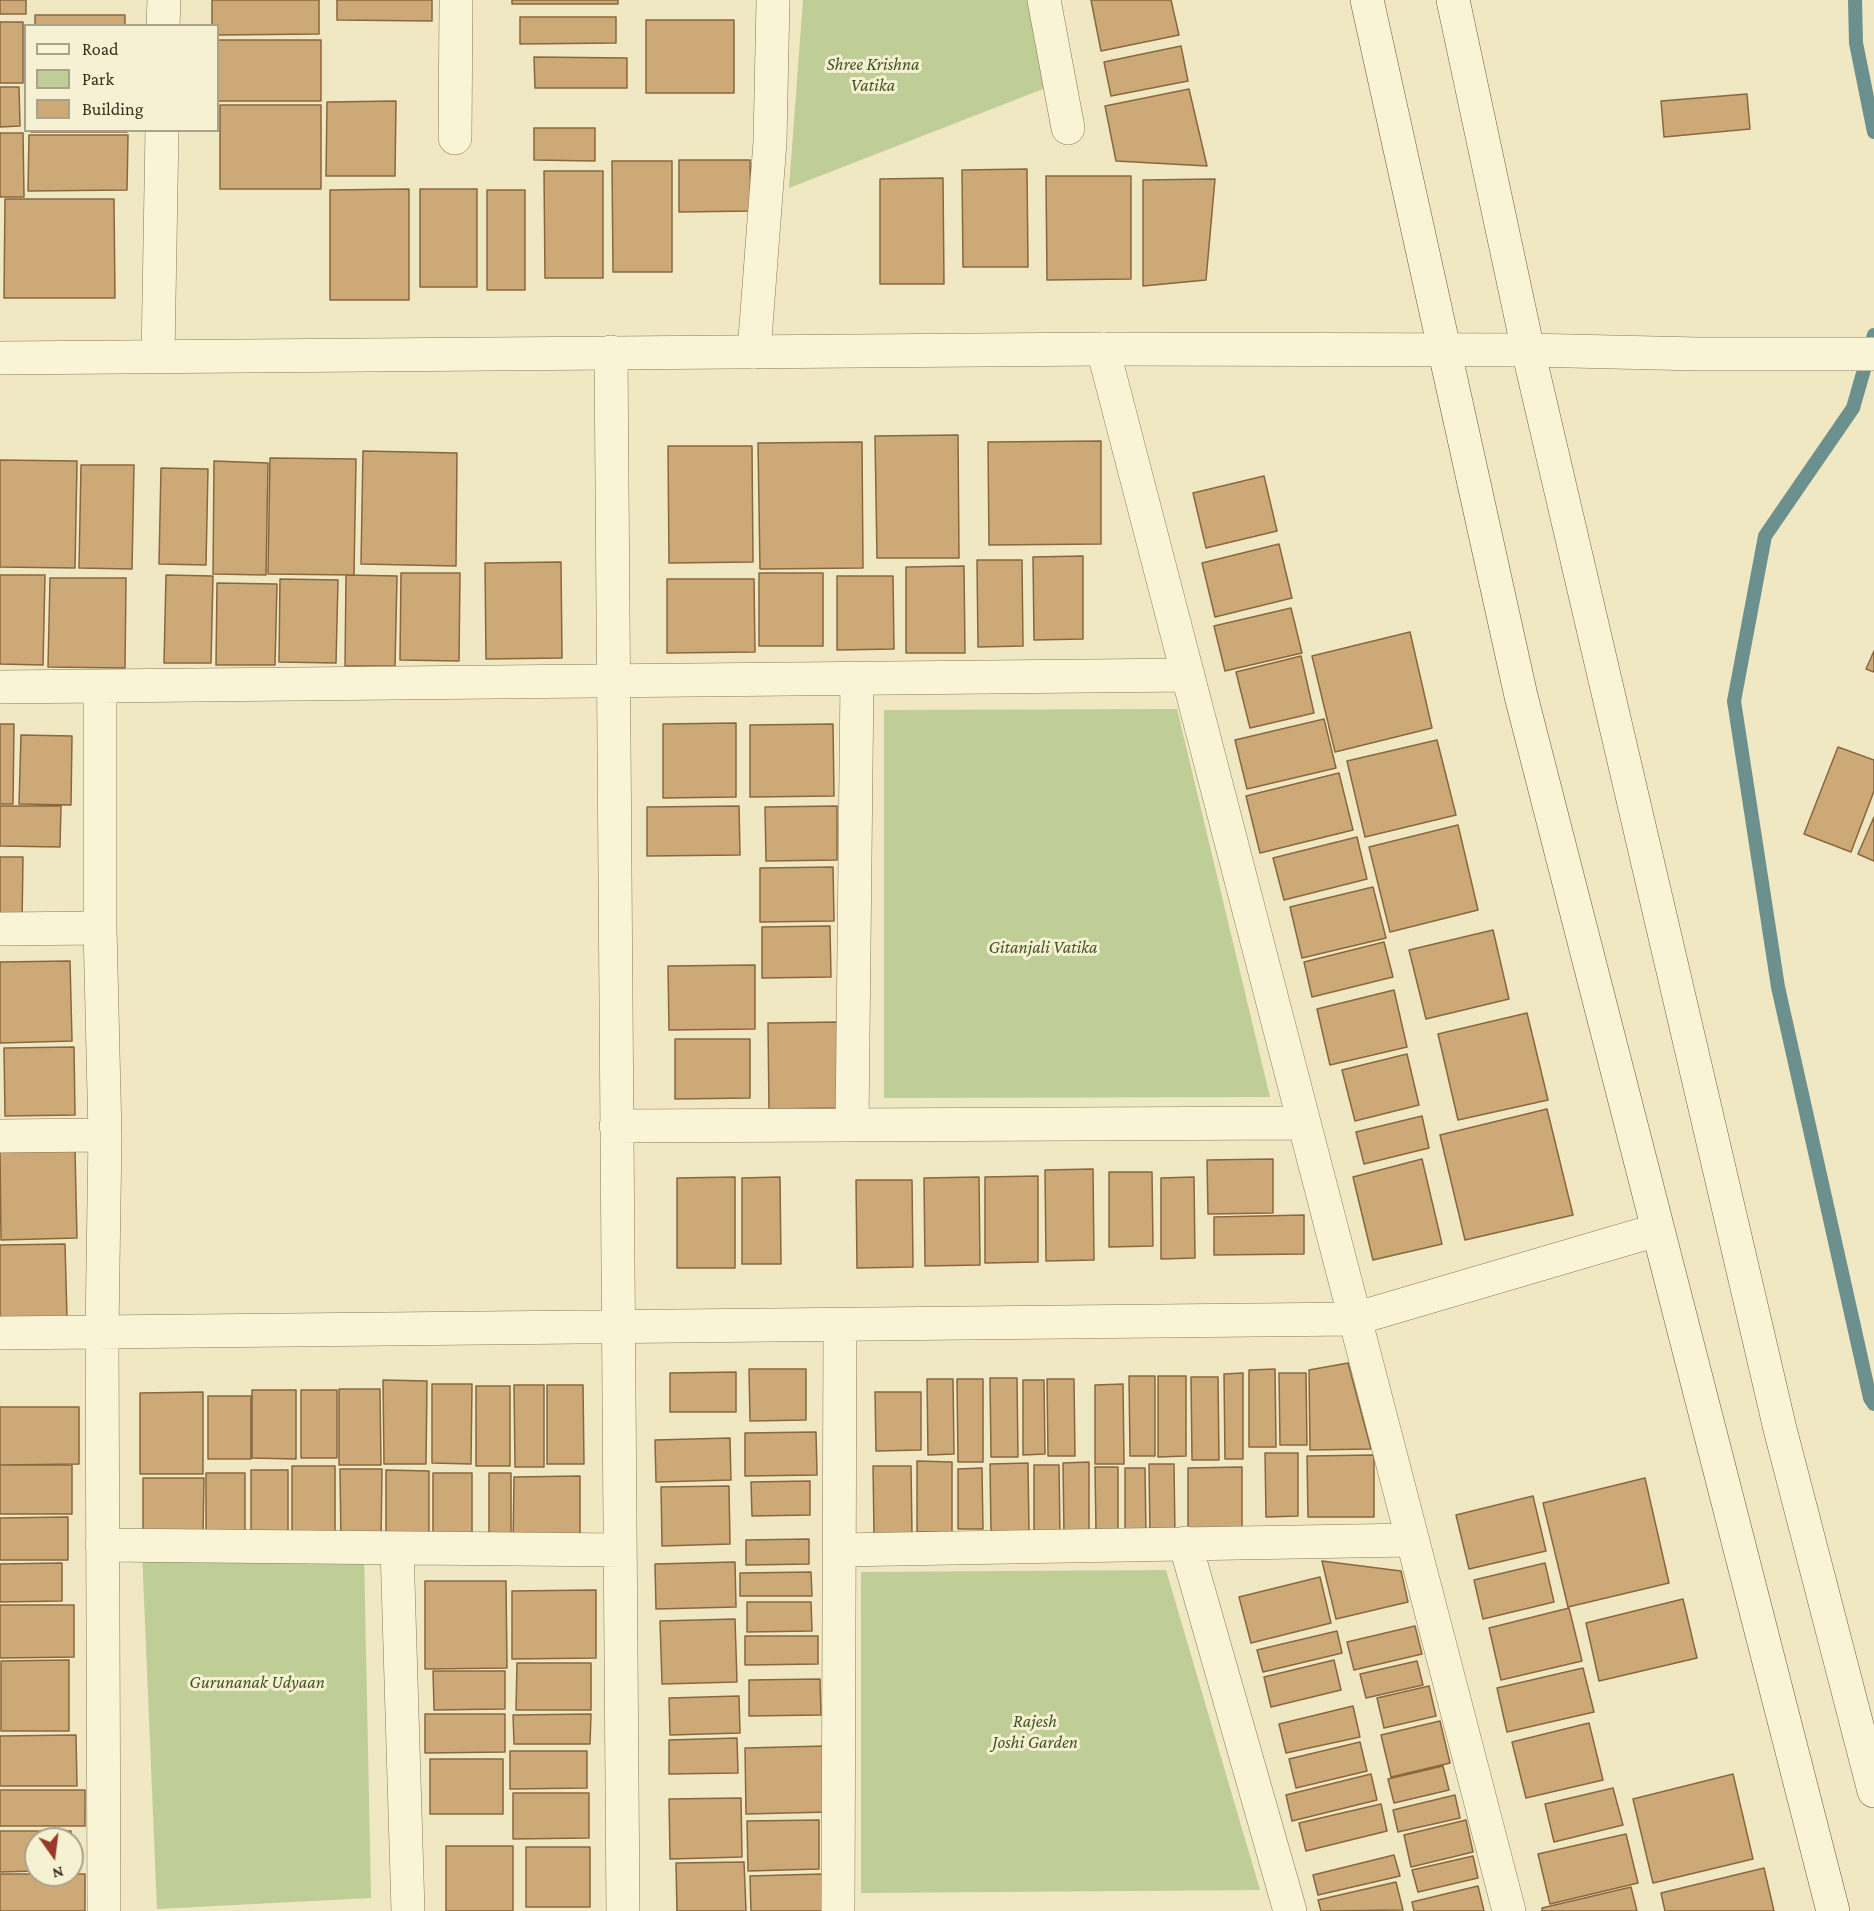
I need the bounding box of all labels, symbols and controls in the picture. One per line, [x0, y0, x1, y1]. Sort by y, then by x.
legend [24, 24, 219, 132]
text: Road [82, 39, 119, 59]
park label: Shree Krishna Vatika [826, 53, 920, 96]
text: Park [82, 69, 114, 89]
text: Building [82, 99, 143, 119]
park label: Gitanjali Vatika [988, 936, 1098, 958]
park label: Gurunanak Udyaan [189, 1671, 325, 1693]
park label: Rajesh Joshi Garden [992, 1710, 1078, 1752]
north arrow [24, 1827, 84, 1887]
text: N [51, 1863, 65, 1883]

